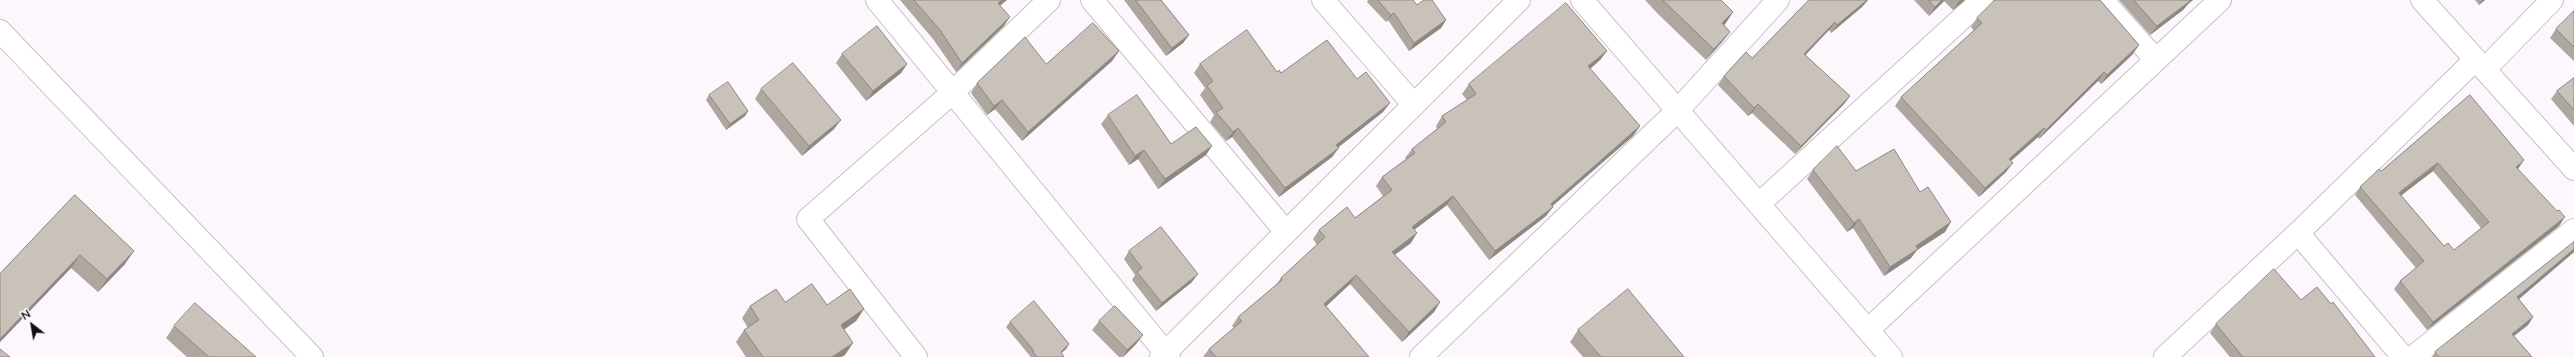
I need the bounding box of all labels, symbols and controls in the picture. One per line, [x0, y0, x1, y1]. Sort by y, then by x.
north arrow [12, 305, 52, 345]
text: N [19, 307, 33, 322]

